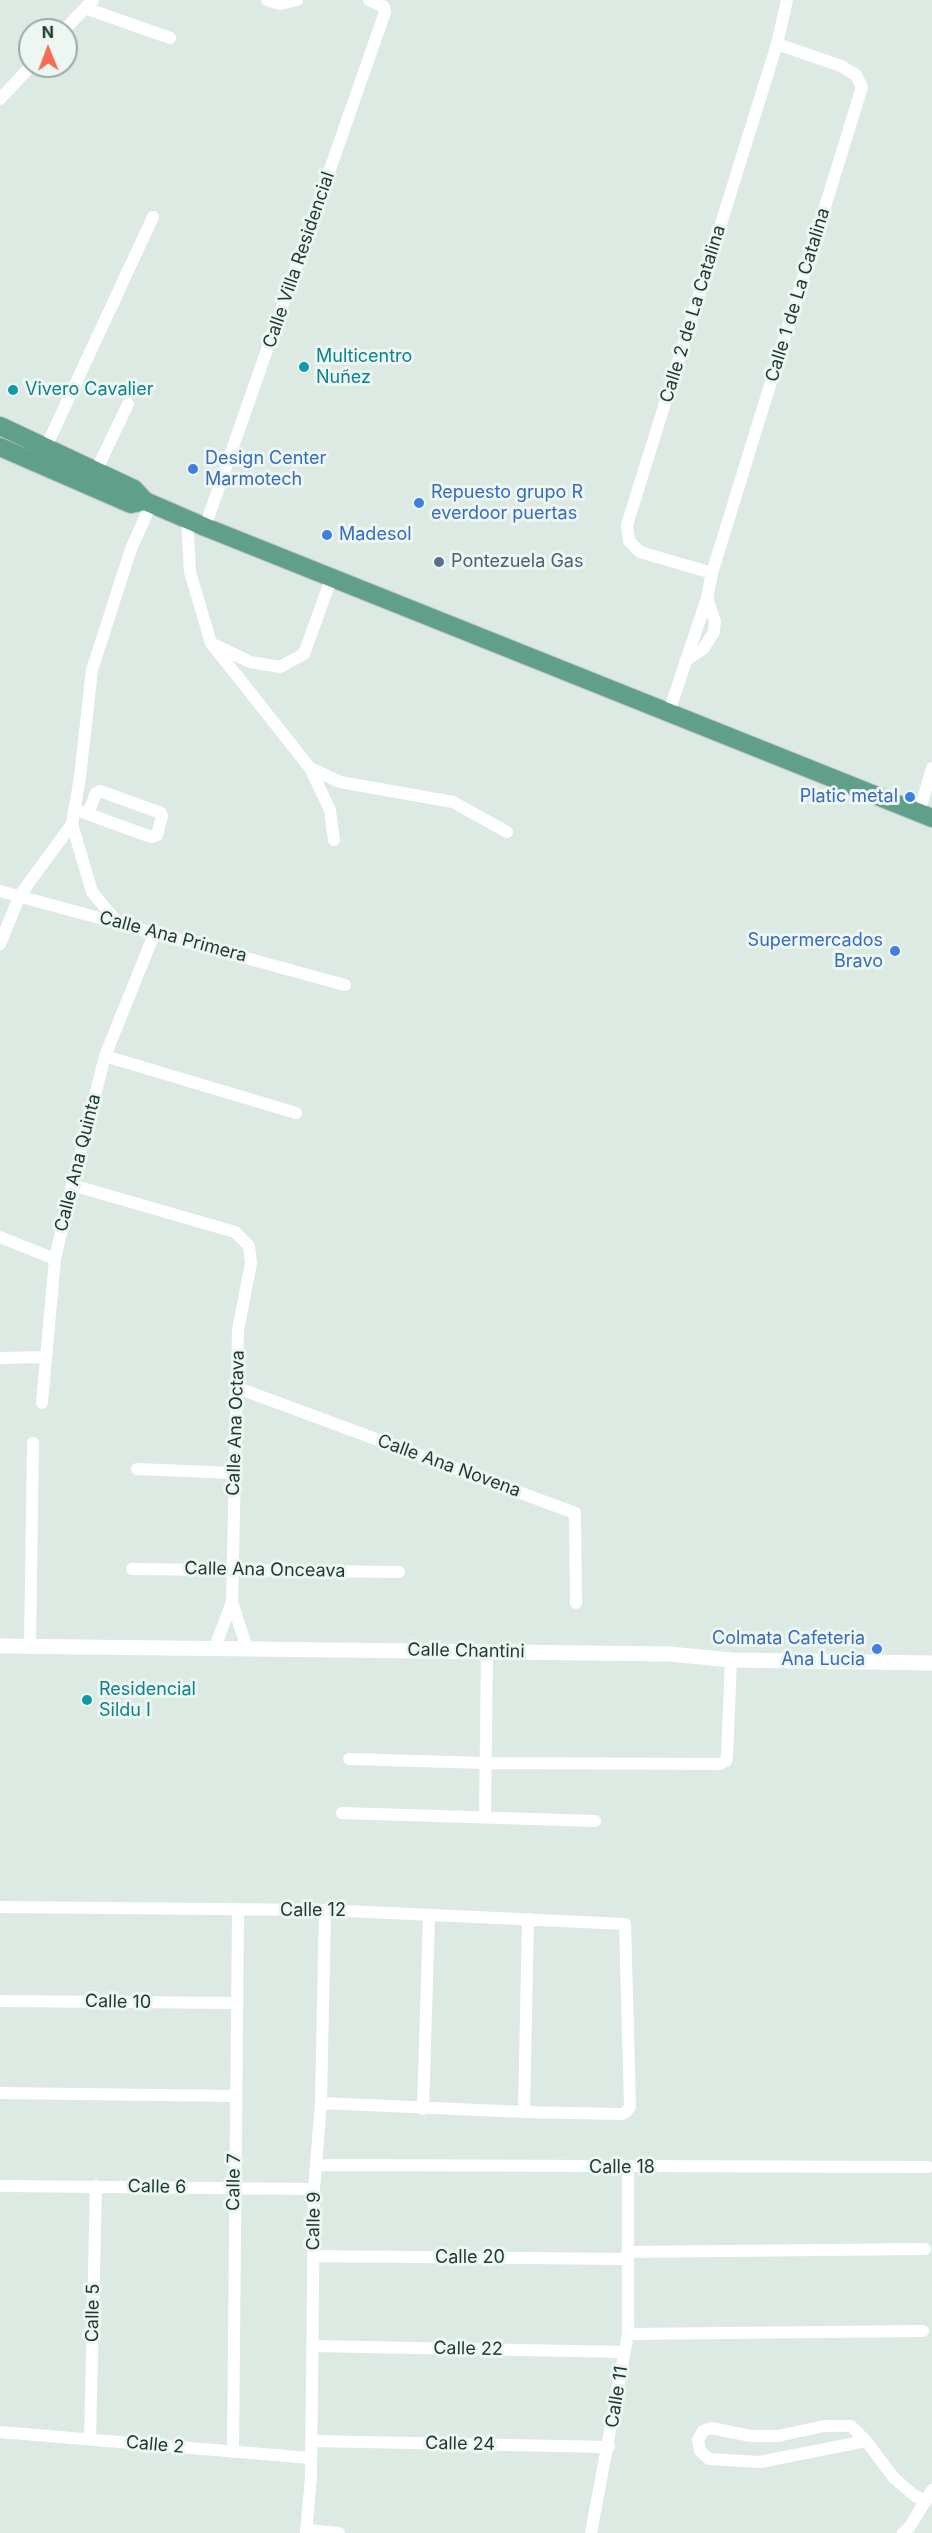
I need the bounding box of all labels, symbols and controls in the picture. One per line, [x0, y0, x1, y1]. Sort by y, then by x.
north arrow [18, 18, 78, 78]
text: N [41, 22, 54, 42]
street label: Calle Villa Residencial [259, 169, 339, 351]
street label: Calle 1 de La Catalina [761, 205, 835, 385]
street label: Calle 2 de La Catalina [656, 223, 730, 405]
place label: Multicentro Nuñez [316, 346, 412, 388]
marker: Multicentro Nuñez [297, 360, 311, 374]
place label: Vivero Cavalier [25, 379, 153, 401]
marker: Vivero Cavalier [6, 383, 20, 397]
place label: Design Center Marmotech [205, 448, 326, 490]
marker: Design Center Marmotech [186, 462, 200, 476]
place label: Repuesto grupo R everdoor puertas [431, 482, 583, 524]
marker: Repuesto grupo R everdoor puertas [412, 496, 426, 510]
place label: Madesol [339, 524, 412, 546]
marker: Madesol [320, 528, 334, 542]
place label: Pontezuela Gas [451, 551, 583, 573]
marker: Pontezuela Gas [432, 555, 446, 569]
place label: Platic metal [800, 786, 898, 808]
marker: Platic metal [903, 790, 917, 804]
street label: Calle Ana Primera [97, 907, 249, 967]
place label: Supermercados Bravo [748, 930, 883, 972]
marker: Supermercados Bravo [888, 944, 902, 958]
street label: Calle Ana Quinta [50, 1092, 106, 1234]
street label: Calle Ana Octava [223, 1350, 249, 1496]
street label: Calle Ana Novena [374, 1430, 524, 1502]
street label: Calle Ana Onceava [184, 1558, 346, 1582]
place label: Colmata Cafeteria Ana Lucia [712, 1628, 865, 1670]
street label: Calle Chantini [407, 1639, 525, 1663]
marker: Colmata Cafeteria Ana Lucia [870, 1642, 884, 1656]
place label: Residencial Sildu I [99, 1679, 196, 1722]
marker: Residencial Sildu I [80, 1693, 94, 1707]
street label: Calle 12 [280, 1900, 346, 1922]
street label: Calle 10 [85, 1991, 151, 2013]
street label: Calle 7 [223, 2153, 245, 2211]
street label: Calle 18 [589, 2157, 655, 2179]
street label: Calle 6 [127, 2176, 187, 2198]
street label: Calle 9 [303, 2191, 325, 2251]
street label: Calle 20 [435, 2247, 505, 2269]
street label: Calle 5 [82, 2284, 104, 2342]
street label: Calle 22 [433, 2338, 503, 2360]
street label: Calle 11 [601, 2365, 633, 2429]
street label: Calle 2 [125, 2432, 185, 2458]
street label: Calle 24 [425, 2433, 495, 2455]

